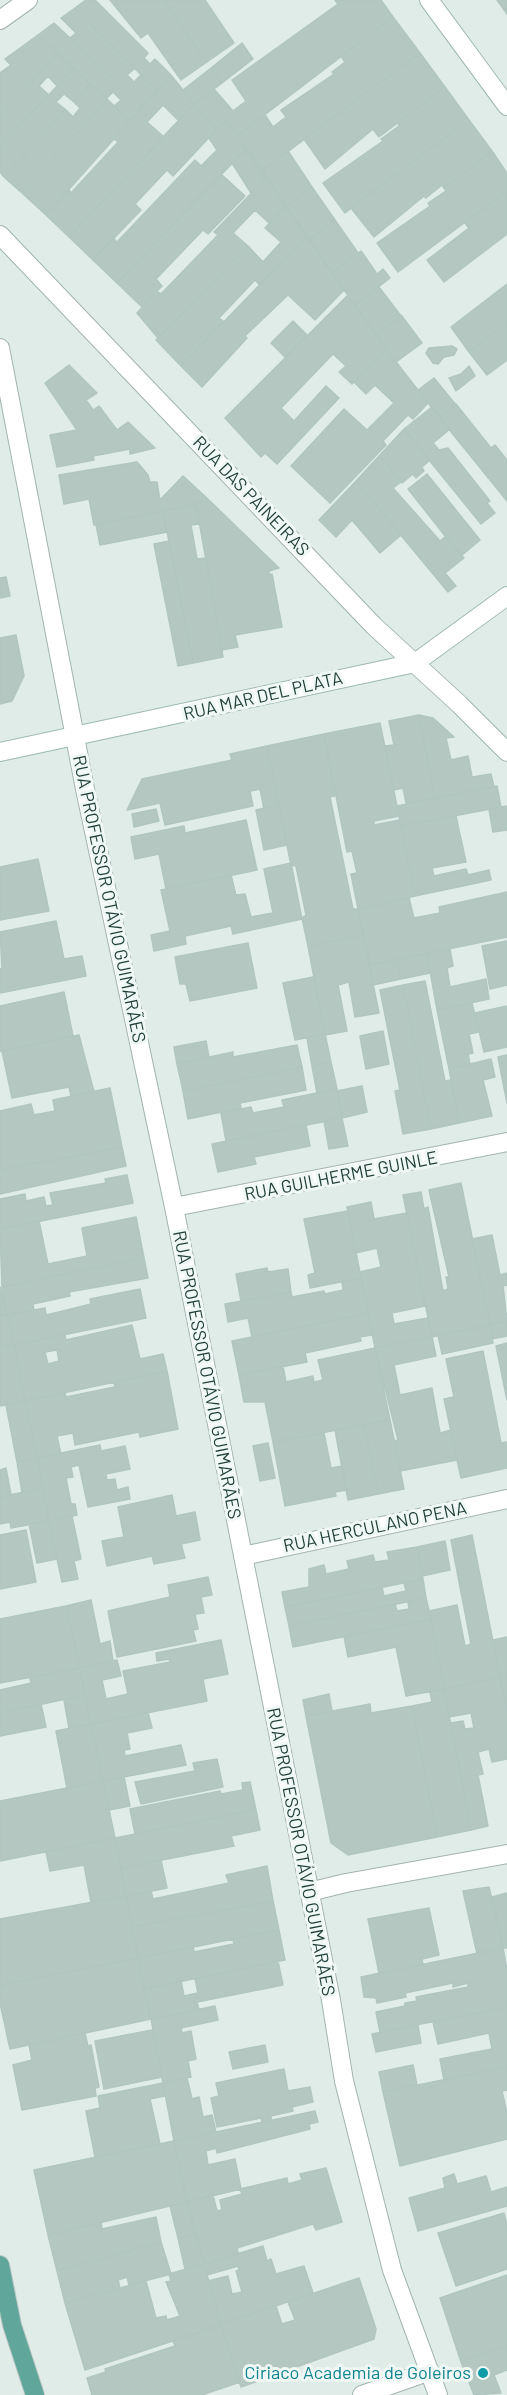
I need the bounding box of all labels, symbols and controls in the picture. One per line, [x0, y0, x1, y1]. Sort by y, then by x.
street label: RUA DAS PAINEIRAS [188, 432, 314, 560]
street label: RUA MAR DEL PLATA [181, 667, 345, 725]
street label: RUA PROFESSOR OTÁVIO GUIMARÃES [68, 753, 150, 1045]
street label: RUA GUILHERME GUINLE [243, 1147, 439, 1205]
street label: RUA PROFESSOR OTÁVIO GUIMARÃES [168, 1229, 246, 1521]
street label: RUA HERCULANO PENA [281, 1497, 469, 1557]
street label: RUA PROFESSOR OTÁVIO GUIMARÃES [262, 1706, 340, 1998]
place label: Ciriaco Academia de Goleiros [244, 2362, 471, 2384]
marker: Ciriaco Academia de Goleiros [476, 2366, 490, 2380]

